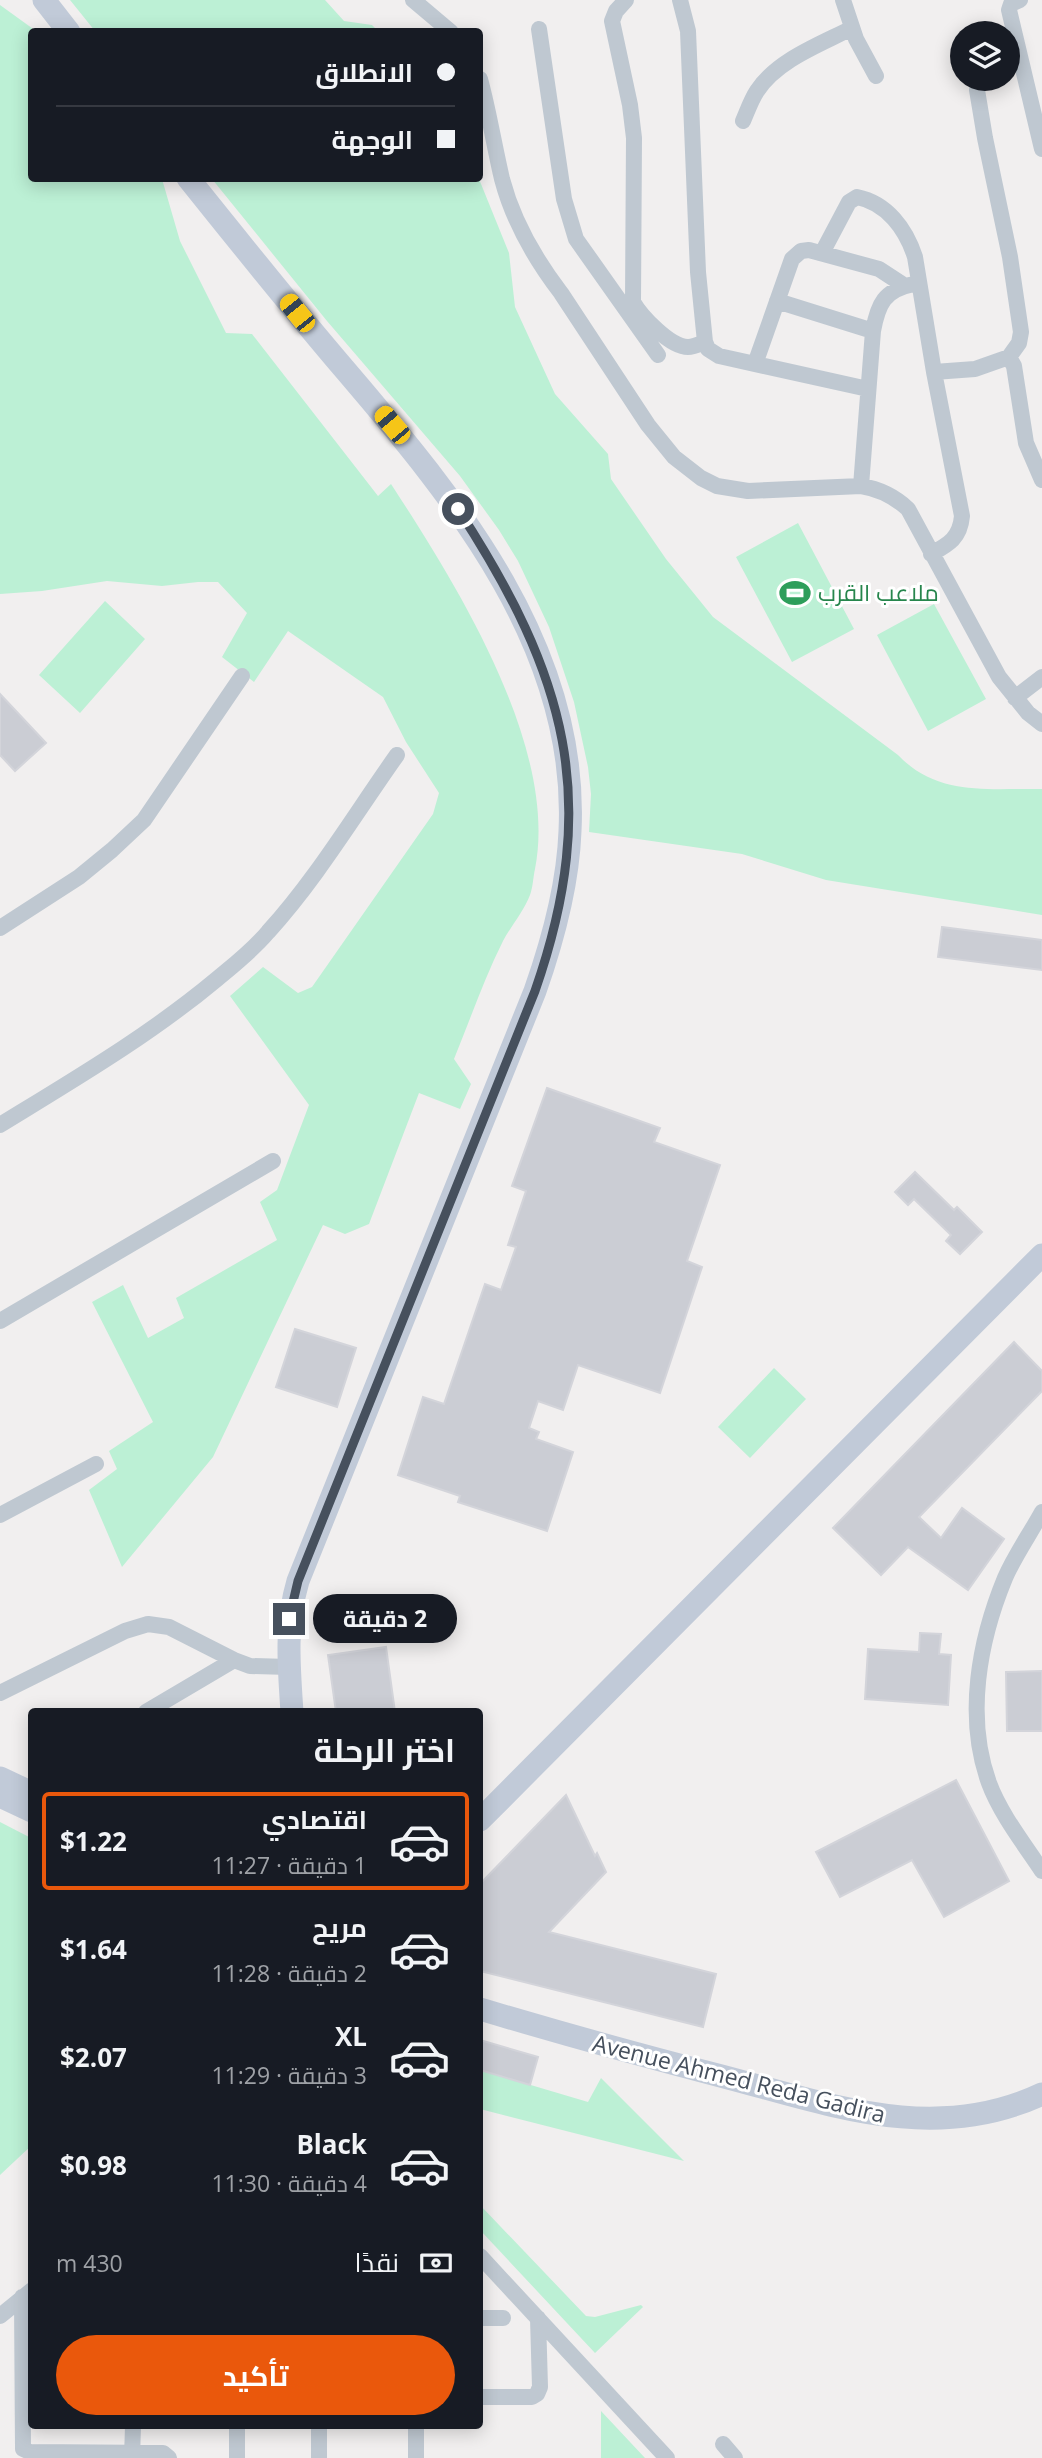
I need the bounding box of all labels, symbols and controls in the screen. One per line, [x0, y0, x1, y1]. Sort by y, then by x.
map controls [950, 21, 1020, 91]
button: layers [950, 21, 1020, 91]
text: الانطلاق [315, 54, 413, 90]
text: الوجهة [332, 121, 413, 157]
car [276, 290, 319, 336]
car [371, 402, 414, 448]
route start [442, 493, 474, 525]
sports icon: ملاعب القرب [778, 576, 812, 610]
place label: ملاعب القرب [818, 576, 939, 608]
callout: 2 دقيقة [314, 1594, 457, 1644]
text: 2 دقيقة [343, 1602, 427, 1634]
route end [273, 1603, 305, 1635]
text: اختر الرحلة [314, 1728, 455, 1771]
text: اقتصادي [262, 1801, 367, 1837]
icon: car [388, 1810, 451, 1873]
text: $1.22 [60, 1823, 127, 1859]
text: 1 دقيقة · 11:27 [211, 1849, 367, 1881]
text: مريح [312, 1909, 367, 1945]
icon: car [388, 1918, 451, 1981]
text: $1.64 [60, 1931, 127, 1967]
text: 2 دقيقة · 11:28 [211, 1957, 367, 1989]
text: XL [335, 2018, 367, 2054]
icon: car [388, 2026, 451, 2089]
street label: Avenue Ahmed Reda Gadira [590, 2026, 889, 2130]
text: $2.07 [60, 2039, 127, 2075]
text: 3 دقيقة · 11:29 [211, 2059, 367, 2091]
text: Black [296, 2126, 367, 2162]
icon: car [388, 2134, 451, 2197]
text: $0.98 [60, 2147, 127, 2183]
text: 4 دقيقة · 11:30 [211, 2167, 367, 2199]
text: نقدًا [355, 2244, 399, 2280]
icon: cash [417, 2244, 455, 2282]
text: 430 m [56, 2247, 123, 2279]
button: تأكيد [56, 2335, 455, 2415]

